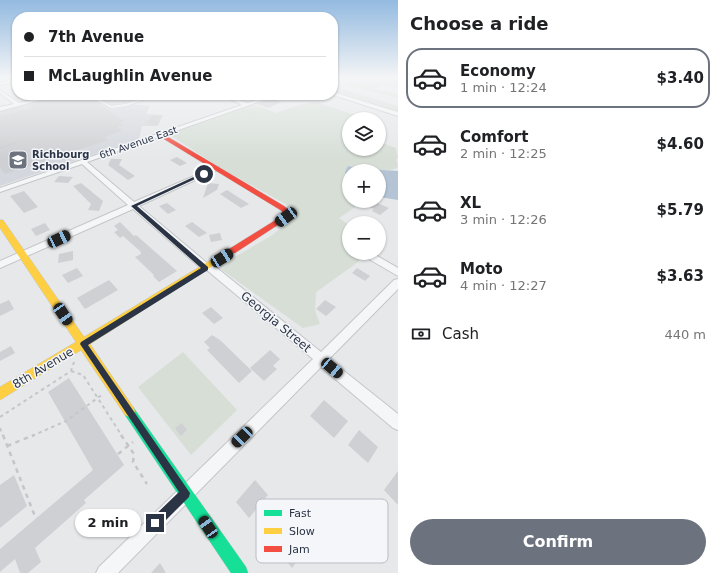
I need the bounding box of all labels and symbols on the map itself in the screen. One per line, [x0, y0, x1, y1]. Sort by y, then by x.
street label: 6th Avenue East [98, 124, 179, 161]
school or university icon: Richbourg School [7, 149, 29, 171]
place label: Richbourg School [32, 149, 89, 172]
route start [195, 165, 213, 183]
car [273, 205, 299, 229]
car [46, 228, 72, 250]
car [209, 247, 235, 269]
street label: Georgia Street [238, 289, 314, 356]
car [51, 301, 75, 327]
street label: 8th Avenue [10, 344, 76, 392]
car [319, 356, 345, 380]
car [229, 424, 255, 450]
legend [256, 499, 388, 563]
text: Fast [289, 507, 312, 520]
callout: 2 min [75, 509, 141, 537]
route end [146, 514, 164, 532]
car [196, 514, 220, 540]
text: Slow [289, 525, 315, 538]
text: Jam [288, 543, 310, 556]

